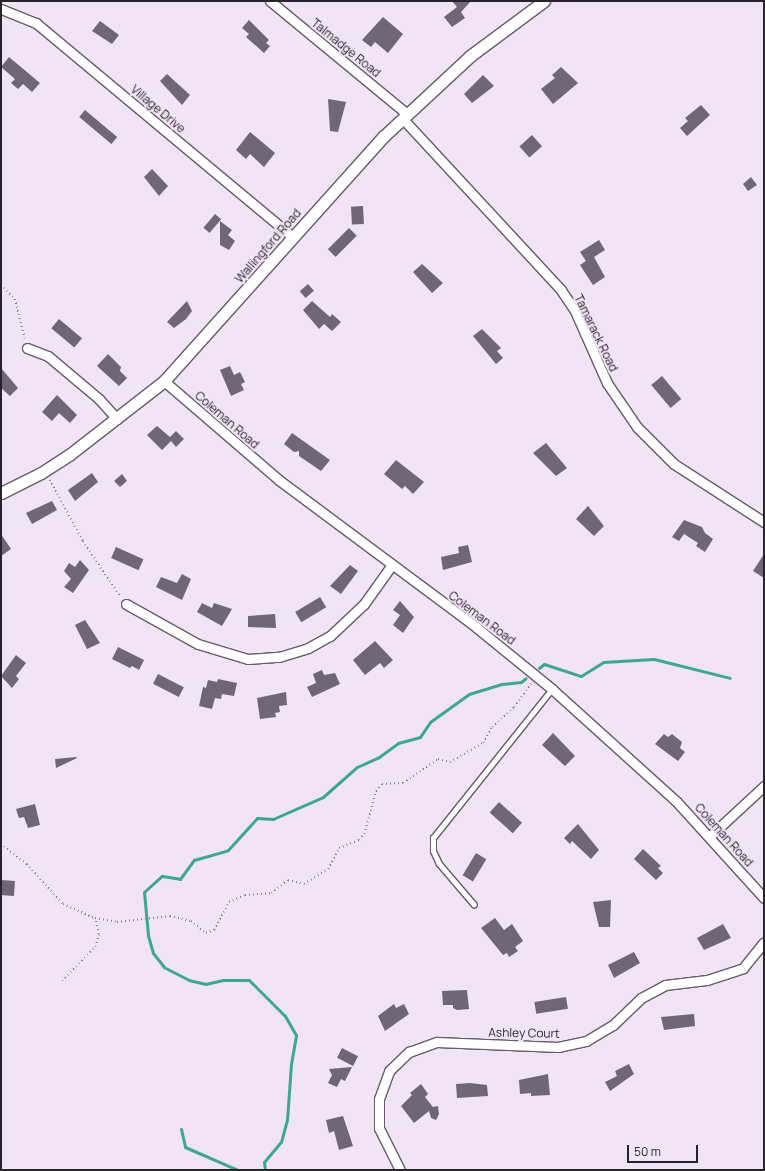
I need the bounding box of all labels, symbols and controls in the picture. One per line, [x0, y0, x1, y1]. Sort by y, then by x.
street label: Talmadge Road [309, 16, 383, 80]
street label: Village Drive [128, 82, 188, 136]
street label: Wallingford Road [232, 206, 304, 286]
street label: Tamarack Road [571, 292, 621, 374]
street label: Coleman Road [192, 388, 262, 452]
street label: Coleman Road [446, 588, 518, 648]
street label: Coleman Road [692, 800, 756, 870]
street label: Ashley Court [488, 1025, 560, 1041]
scale bar [629, 1137, 700, 1163]
text: 50 m [634, 1143, 661, 1160]

